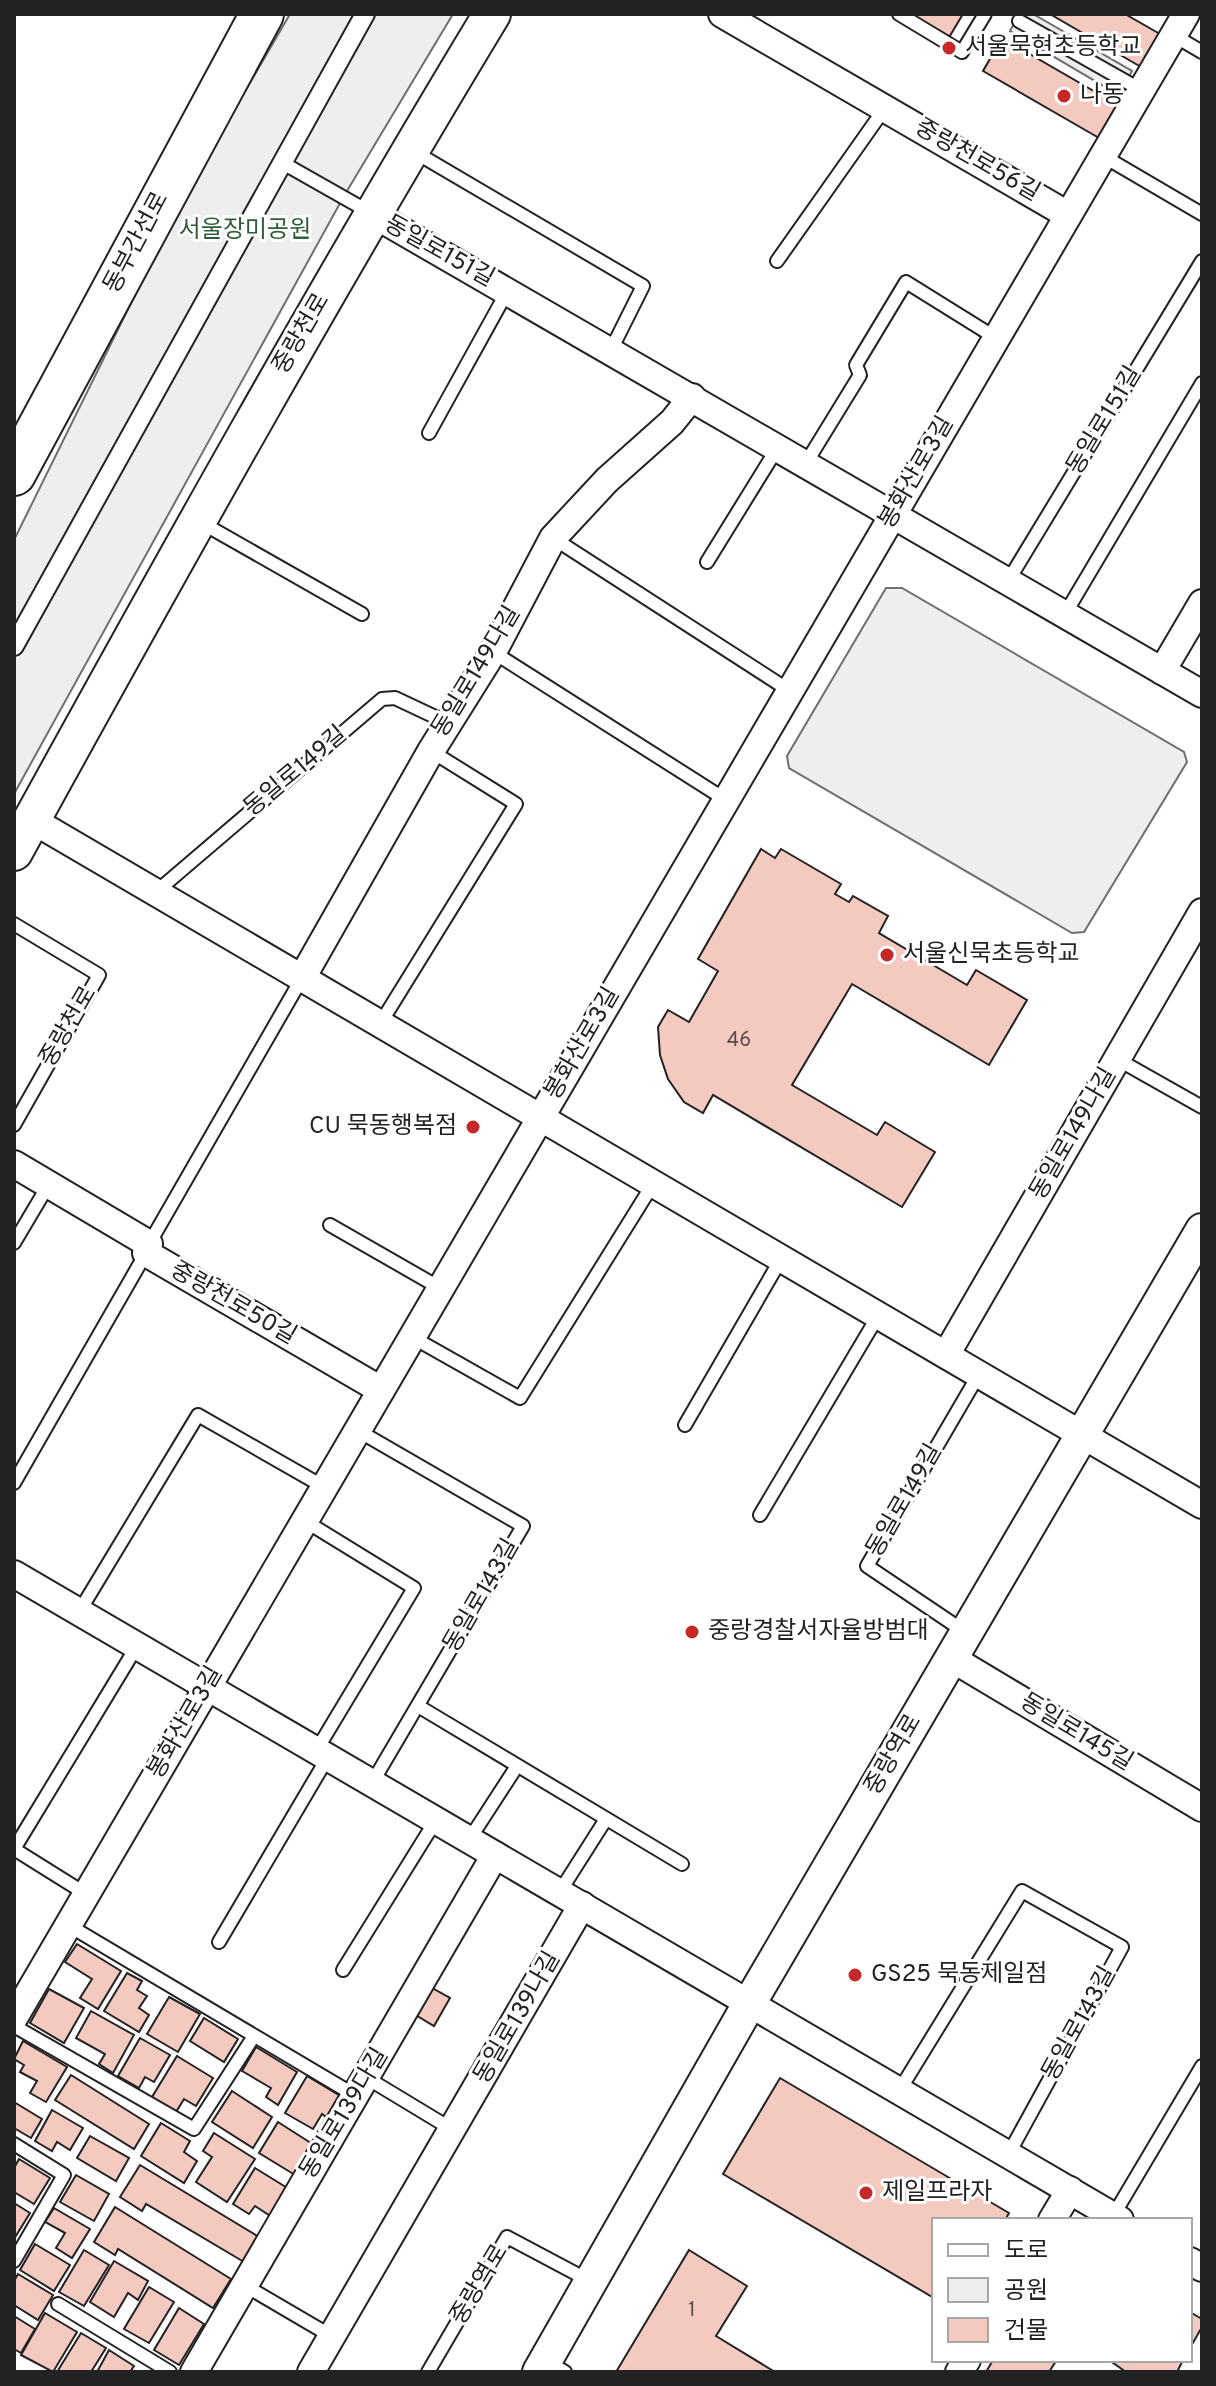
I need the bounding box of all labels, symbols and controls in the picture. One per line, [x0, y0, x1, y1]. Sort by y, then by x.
place label: 서울묵현초등학교 [965, 33, 1142, 63]
marker: 서울묵현초등학교 [940, 39, 958, 57]
place label: 나동 [1080, 81, 1124, 111]
marker: 나동 [1055, 87, 1073, 105]
street label: 중랑천로56길 [909, 113, 1045, 209]
street label: 동부간선로 [98, 187, 176, 299]
street label: 동일로151길 [379, 210, 499, 294]
park label: 서울장미공원 [179, 216, 311, 246]
street label: 중랑천로 [267, 288, 337, 380]
street label: 동일로151길 [1061, 361, 1149, 481]
street label: 봉화산로3길 [873, 411, 961, 535]
street label: 동일로149다길 [426, 601, 528, 743]
street label: 동일로149길 [238, 720, 354, 824]
place label: 서울신묵초등학교 [903, 940, 1080, 970]
marker: 서울신묵초등학교 [878, 946, 896, 964]
street label: 중랑천로 [34, 981, 104, 1073]
street label: 봉화산로3길 [539, 982, 627, 1106]
house number: 46 [727, 1028, 751, 1054]
street label: 동일로149나길 [1024, 1063, 1124, 1205]
place label: CU 묵동행복점 [309, 1112, 457, 1142]
marker: CU 묵동행복점 [464, 1118, 482, 1136]
street label: 중랑천로50길 [165, 1256, 301, 1352]
street label: 동일로149길 [861, 1439, 949, 1563]
street label: 동일로143길 [437, 1534, 527, 1658]
place label: 중랑경찰서자율방범대 [708, 1617, 929, 1647]
marker: 중랑경찰서자율방범대 [683, 1623, 701, 1641]
street label: 봉화산로3길 [142, 1661, 230, 1785]
street label: 동일로145길 [1014, 1688, 1138, 1778]
street label: 중랑역로 [859, 1709, 929, 1801]
street label: 동일로139나길 [468, 1947, 568, 2089]
place label: GS25 묵동제일점 [871, 1960, 1047, 1990]
street label: 동일로143길 [1036, 1962, 1124, 2086]
marker: GS25 묵동제일점 [846, 1966, 864, 1984]
street label: 동일로139다길 [294, 2043, 396, 2185]
place label: 제일프라자 [882, 2178, 992, 2208]
marker: 제일프라자 [857, 2184, 875, 2202]
legend [932, 2218, 1192, 2362]
text: 도로 [1004, 2237, 1048, 2267]
street label: 중랑역로 [444, 2239, 516, 2331]
text: 공원 [1004, 2277, 1048, 2307]
house number: 1 [688, 2298, 696, 2324]
text: 건물 [1004, 2317, 1048, 2347]

